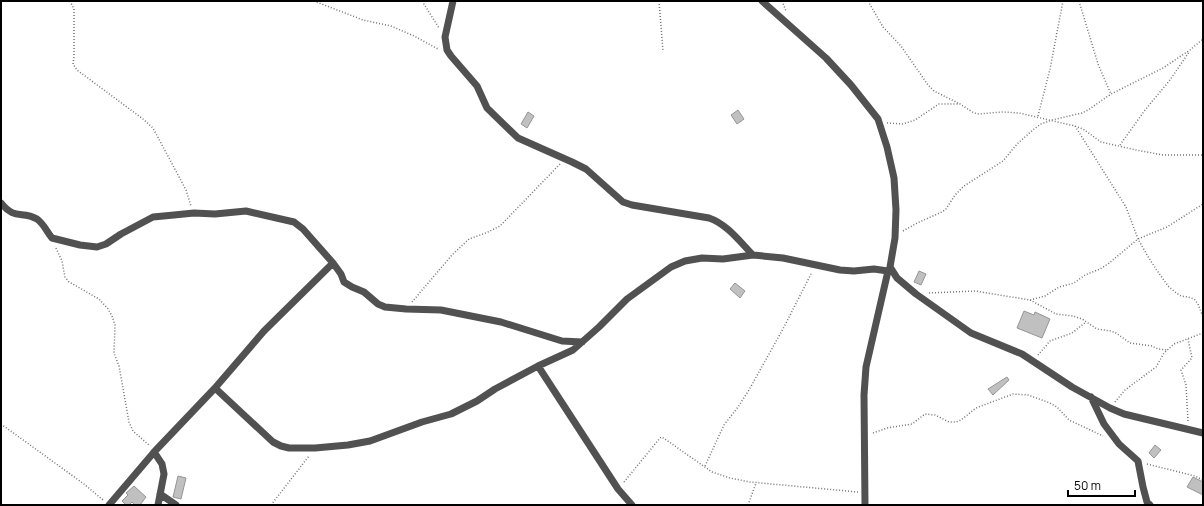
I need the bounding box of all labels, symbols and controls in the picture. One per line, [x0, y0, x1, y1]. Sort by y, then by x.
scale bar [1068, 472, 1135, 498]
text: 50 m [1074, 477, 1101, 494]

